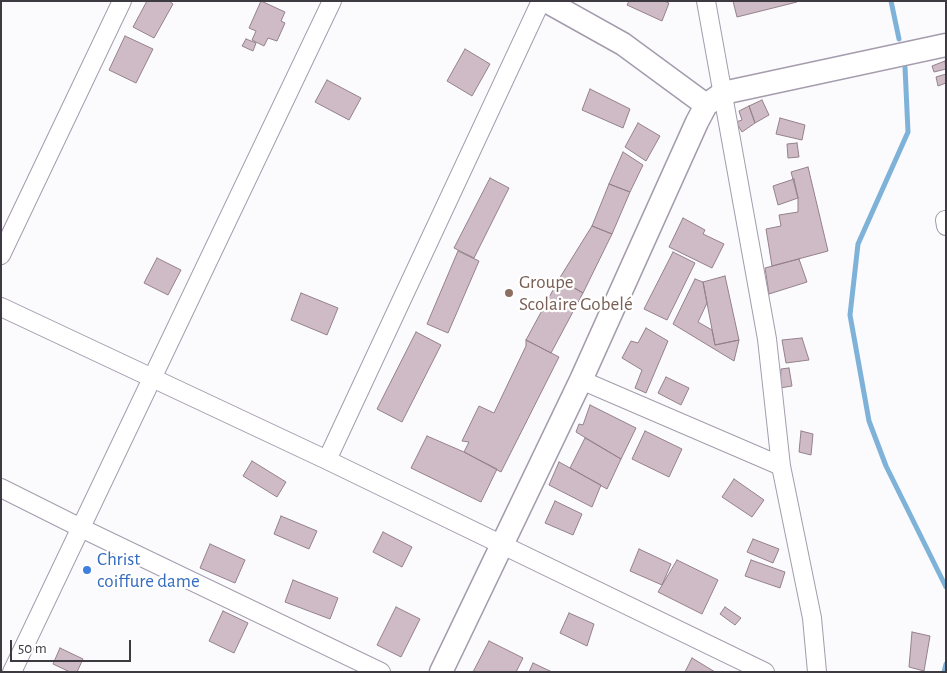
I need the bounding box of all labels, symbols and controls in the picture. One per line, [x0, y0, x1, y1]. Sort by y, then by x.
place label: Groupe Scolaire Gobelé [519, 271, 633, 315]
marker: Groupe Scolaire Gobelé [503, 287, 515, 299]
place label: Christ coiffure dame [97, 548, 200, 592]
marker: Christ coiffure dame [81, 564, 93, 576]
scale bar [12, 630, 134, 662]
text: 50 m [18, 641, 47, 656]

